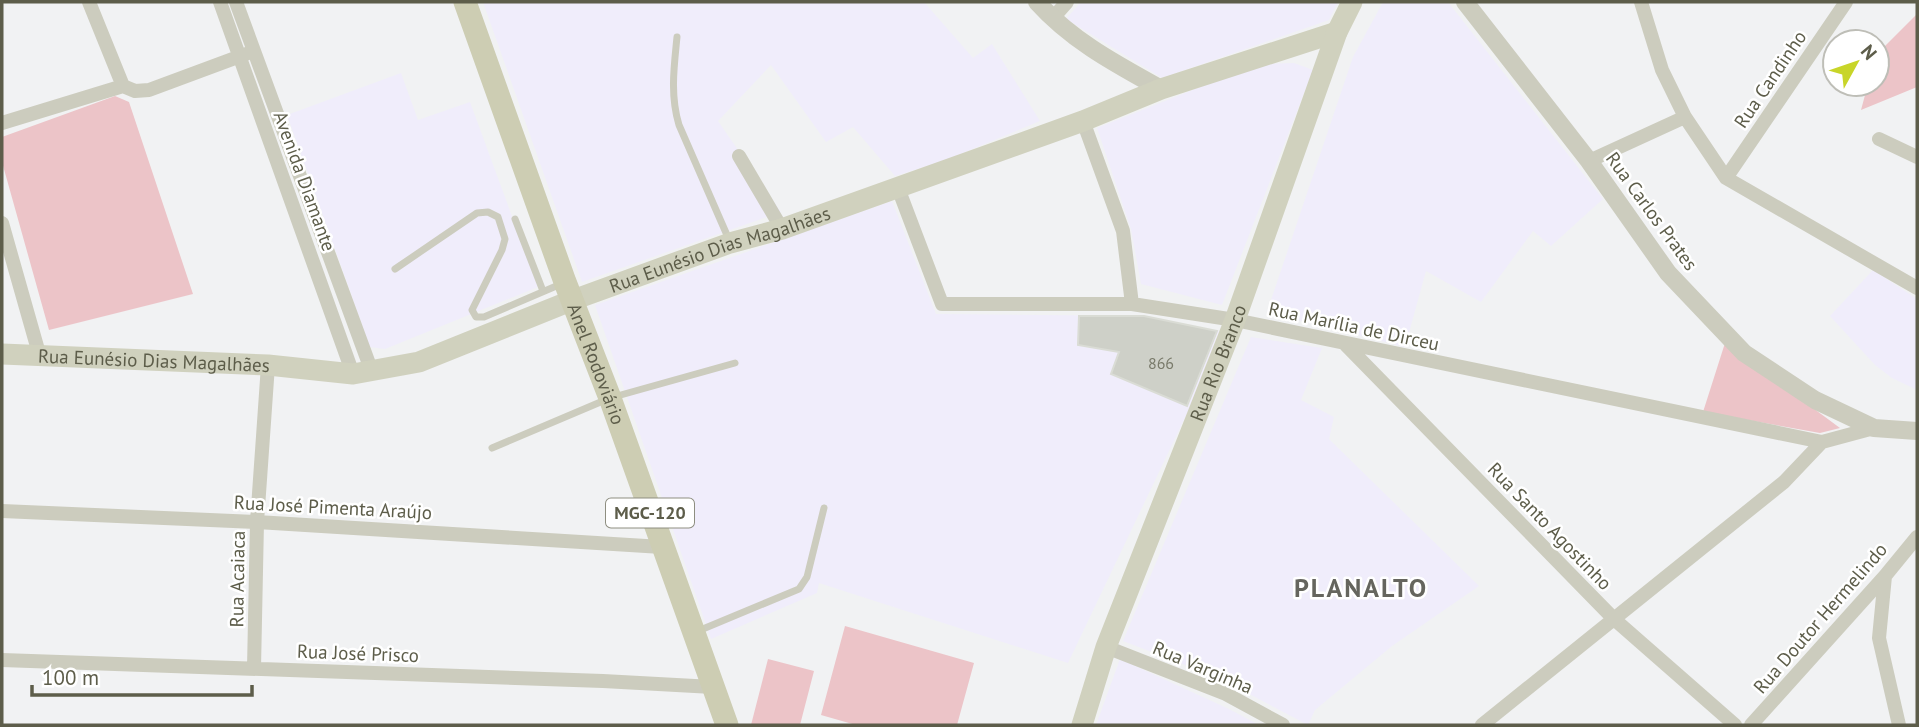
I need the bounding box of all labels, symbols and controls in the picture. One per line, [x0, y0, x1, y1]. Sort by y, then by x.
street label: Rua Candinho [1729, 26, 1811, 132]
north arrow [1821, 28, 1891, 98]
text: N [1856, 40, 1882, 65]
street label: Avenida Diamante [269, 108, 341, 254]
street label: Rua Carlos Prates [1601, 147, 1703, 275]
street label: Rua Eunésio Dias Magalhães [606, 201, 833, 298]
street label: Rua Marília de Dirceu [1266, 296, 1442, 356]
street label: Anel Rodoviário [562, 300, 630, 428]
street label: Rua Rio Branco [1184, 301, 1251, 425]
street label: Rua Eunésio Dias Magalhães [37, 343, 270, 377]
house number: 866 [1148, 353, 1174, 373]
street label: Rua Santo Agostinho [1483, 457, 1617, 595]
street label: Rua José Pimenta Araújo [233, 490, 433, 524]
road number: MGC-120 [606, 499, 694, 528]
street label: Rua Acaiaca [224, 530, 250, 628]
street label: Rua Doutor Hermelindo [1748, 538, 1892, 698]
district label: PLANALTO [1294, 571, 1428, 604]
street label: Rua Varginha [1149, 635, 1257, 699]
street label: Rua José Prisco [297, 639, 419, 667]
scale bar [32, 654, 252, 698]
text: 100 m [42, 664, 99, 691]

